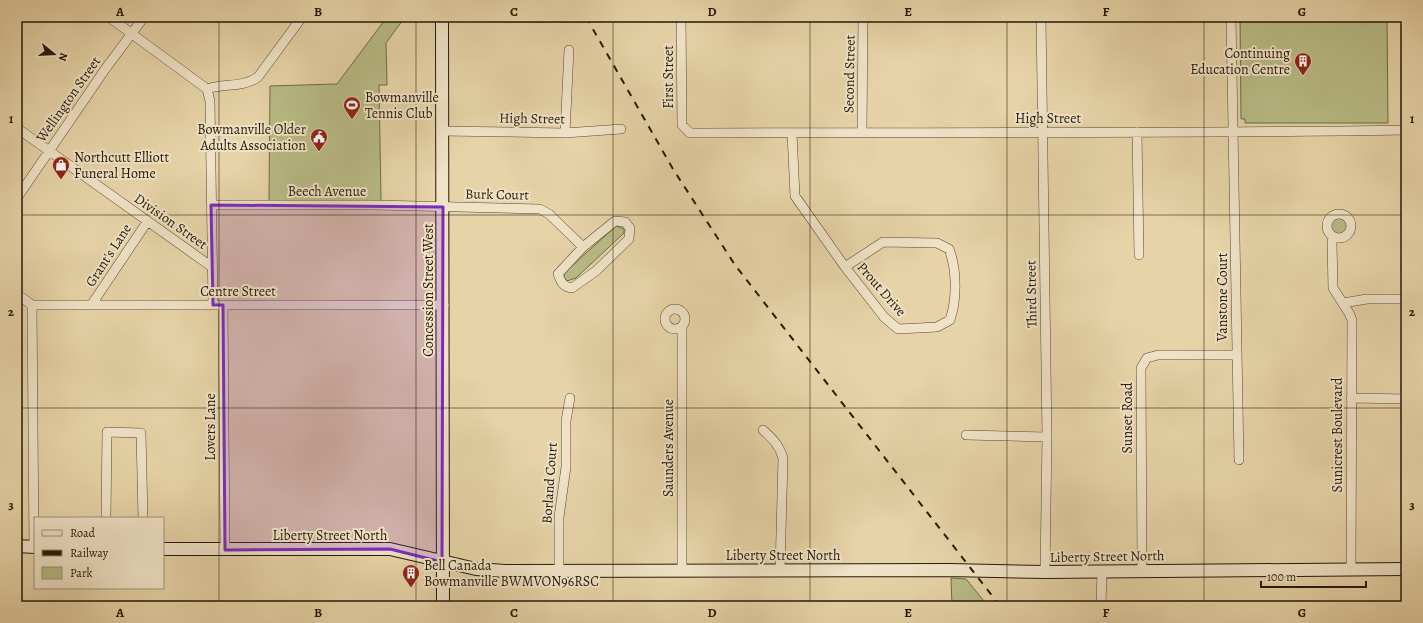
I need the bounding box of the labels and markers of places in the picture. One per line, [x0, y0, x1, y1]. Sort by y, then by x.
place label: Continuing Education Centre [1190, 44, 1290, 79]
building icon: Continuing Education Centre [1293, 51, 1313, 76]
place label: Bowmanville Tennis Club [365, 88, 439, 123]
sports icon: Bowmanville Tennis Club [342, 95, 362, 120]
place label: Bowmanville Older Adults Association [197, 120, 307, 155]
public building icon: Bowmanville Older Adults Association [309, 127, 329, 152]
place label: Northcutt Elliott Funeral Home [74, 148, 169, 183]
shop icon: Northcutt Elliott Funeral Home [51, 155, 71, 180]
place label: Bell Canada Bowmanville BWMVON96RSC [424, 556, 599, 591]
building icon: Bell Canada Bowmanville BWMVON96RSC [401, 563, 421, 588]

